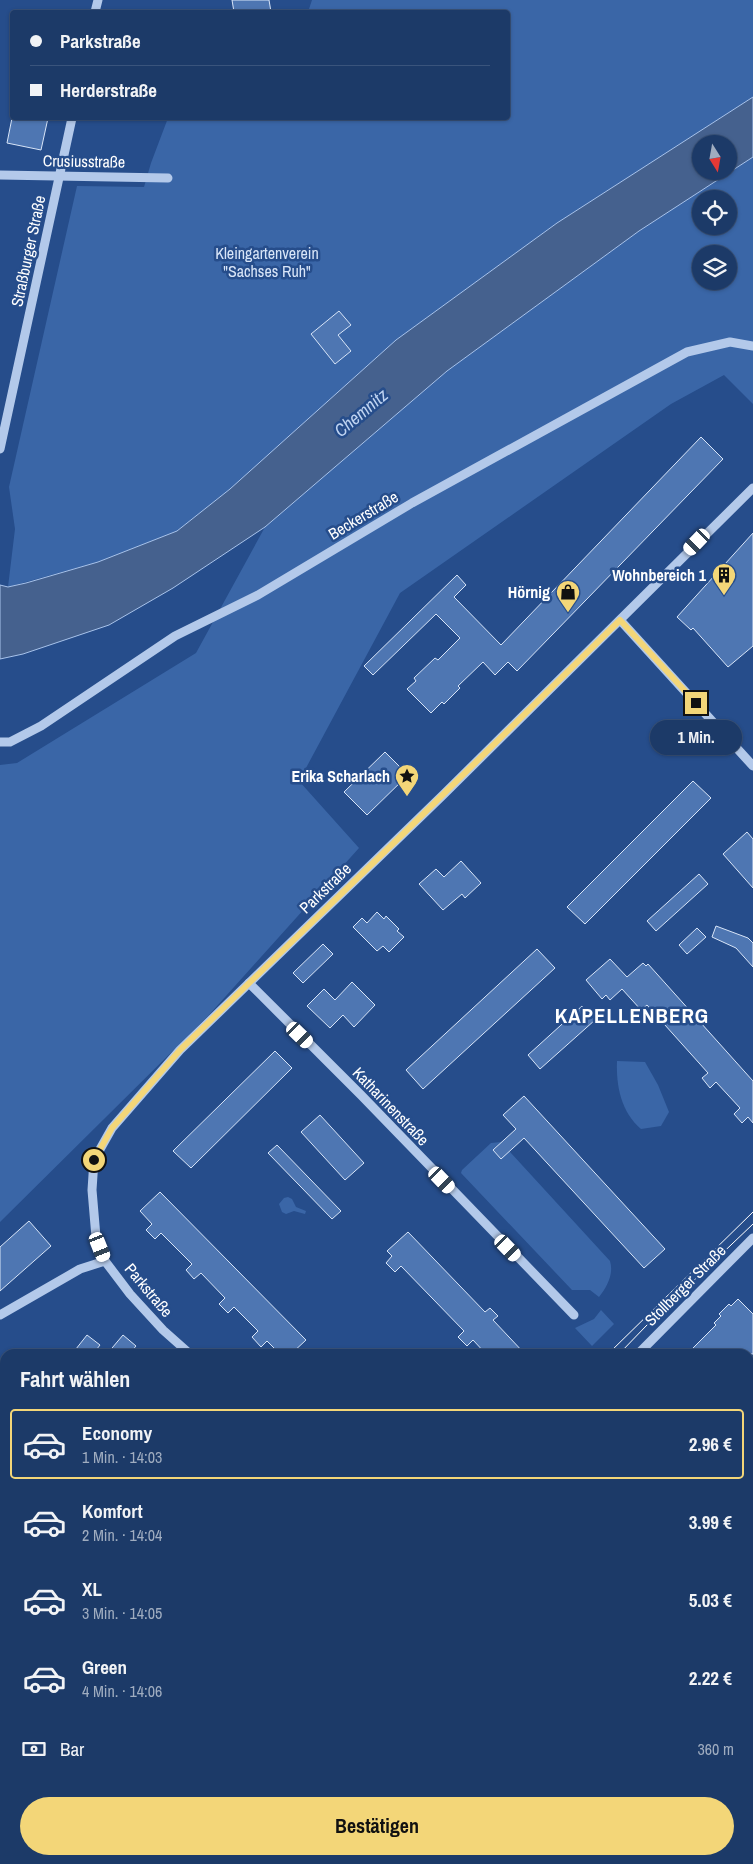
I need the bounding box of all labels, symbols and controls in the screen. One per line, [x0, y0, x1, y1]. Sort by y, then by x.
text: Parkstraße [60, 28, 141, 54]
text: Herderstraße [60, 77, 157, 103]
north arrow [692, 135, 738, 180]
map controls [692, 135, 737, 290]
street label: Crusiusstraße [43, 149, 125, 173]
button: locate [692, 190, 737, 235]
street label: Straßburger Straße [5, 193, 51, 309]
park label: Kleingartenverein "Sachses Ruh" [215, 242, 319, 282]
button: layers [692, 245, 737, 290]
water label: Chemnitz [328, 382, 393, 442]
street label: Beckerstraße [324, 485, 402, 545]
car [681, 526, 712, 558]
building icon: Wohnbereich 1 [711, 562, 737, 596]
place label: Wohnbereich 1 [612, 564, 707, 586]
shop icon: Hörnig [555, 579, 581, 613]
place label: Hörnig [508, 581, 550, 603]
route end [685, 692, 707, 714]
callout: 1 Min. [650, 720, 742, 756]
text: 1 Min. [677, 726, 715, 748]
place icon: Erika Scharlach [394, 763, 420, 797]
place label: Erika Scharlach [292, 765, 390, 787]
street label: Parkstraße [294, 858, 356, 918]
district label: KAPELLENBERG [555, 1001, 709, 1030]
car [283, 1019, 316, 1051]
street label: Katharinenstraße [348, 1062, 434, 1150]
route start [83, 1149, 105, 1171]
car [426, 1164, 457, 1196]
car [87, 1230, 112, 1264]
car [492, 1232, 523, 1264]
street label: Stollberger Straße [640, 1240, 730, 1330]
street label: Parkstraße [120, 1258, 178, 1322]
text: Fahrt wählen [20, 1364, 130, 1394]
text: Economy [82, 1420, 152, 1446]
icon: car [22, 1422, 67, 1467]
text: 2.96 € [689, 1431, 732, 1457]
text: 1 Min. · 14:03 [82, 1446, 162, 1468]
text: Komfort [82, 1498, 143, 1524]
icon: car [22, 1500, 67, 1545]
text: 3.99 € [689, 1509, 732, 1535]
text: 2 Min. · 14:04 [82, 1524, 162, 1546]
text: XL [82, 1576, 102, 1602]
icon: car [22, 1578, 67, 1623]
text: 5.03 € [689, 1587, 732, 1613]
text: 3 Min. · 14:05 [82, 1602, 162, 1624]
text: Green [82, 1654, 127, 1680]
icon: car [22, 1656, 67, 1701]
text: 2.22 € [689, 1665, 732, 1691]
text: 4 Min. · 14:06 [82, 1680, 162, 1702]
icon: cash [20, 1735, 48, 1763]
text: Bar [60, 1736, 84, 1762]
text: 360 m [698, 1738, 734, 1760]
button: Bestätigen [20, 1797, 734, 1855]

